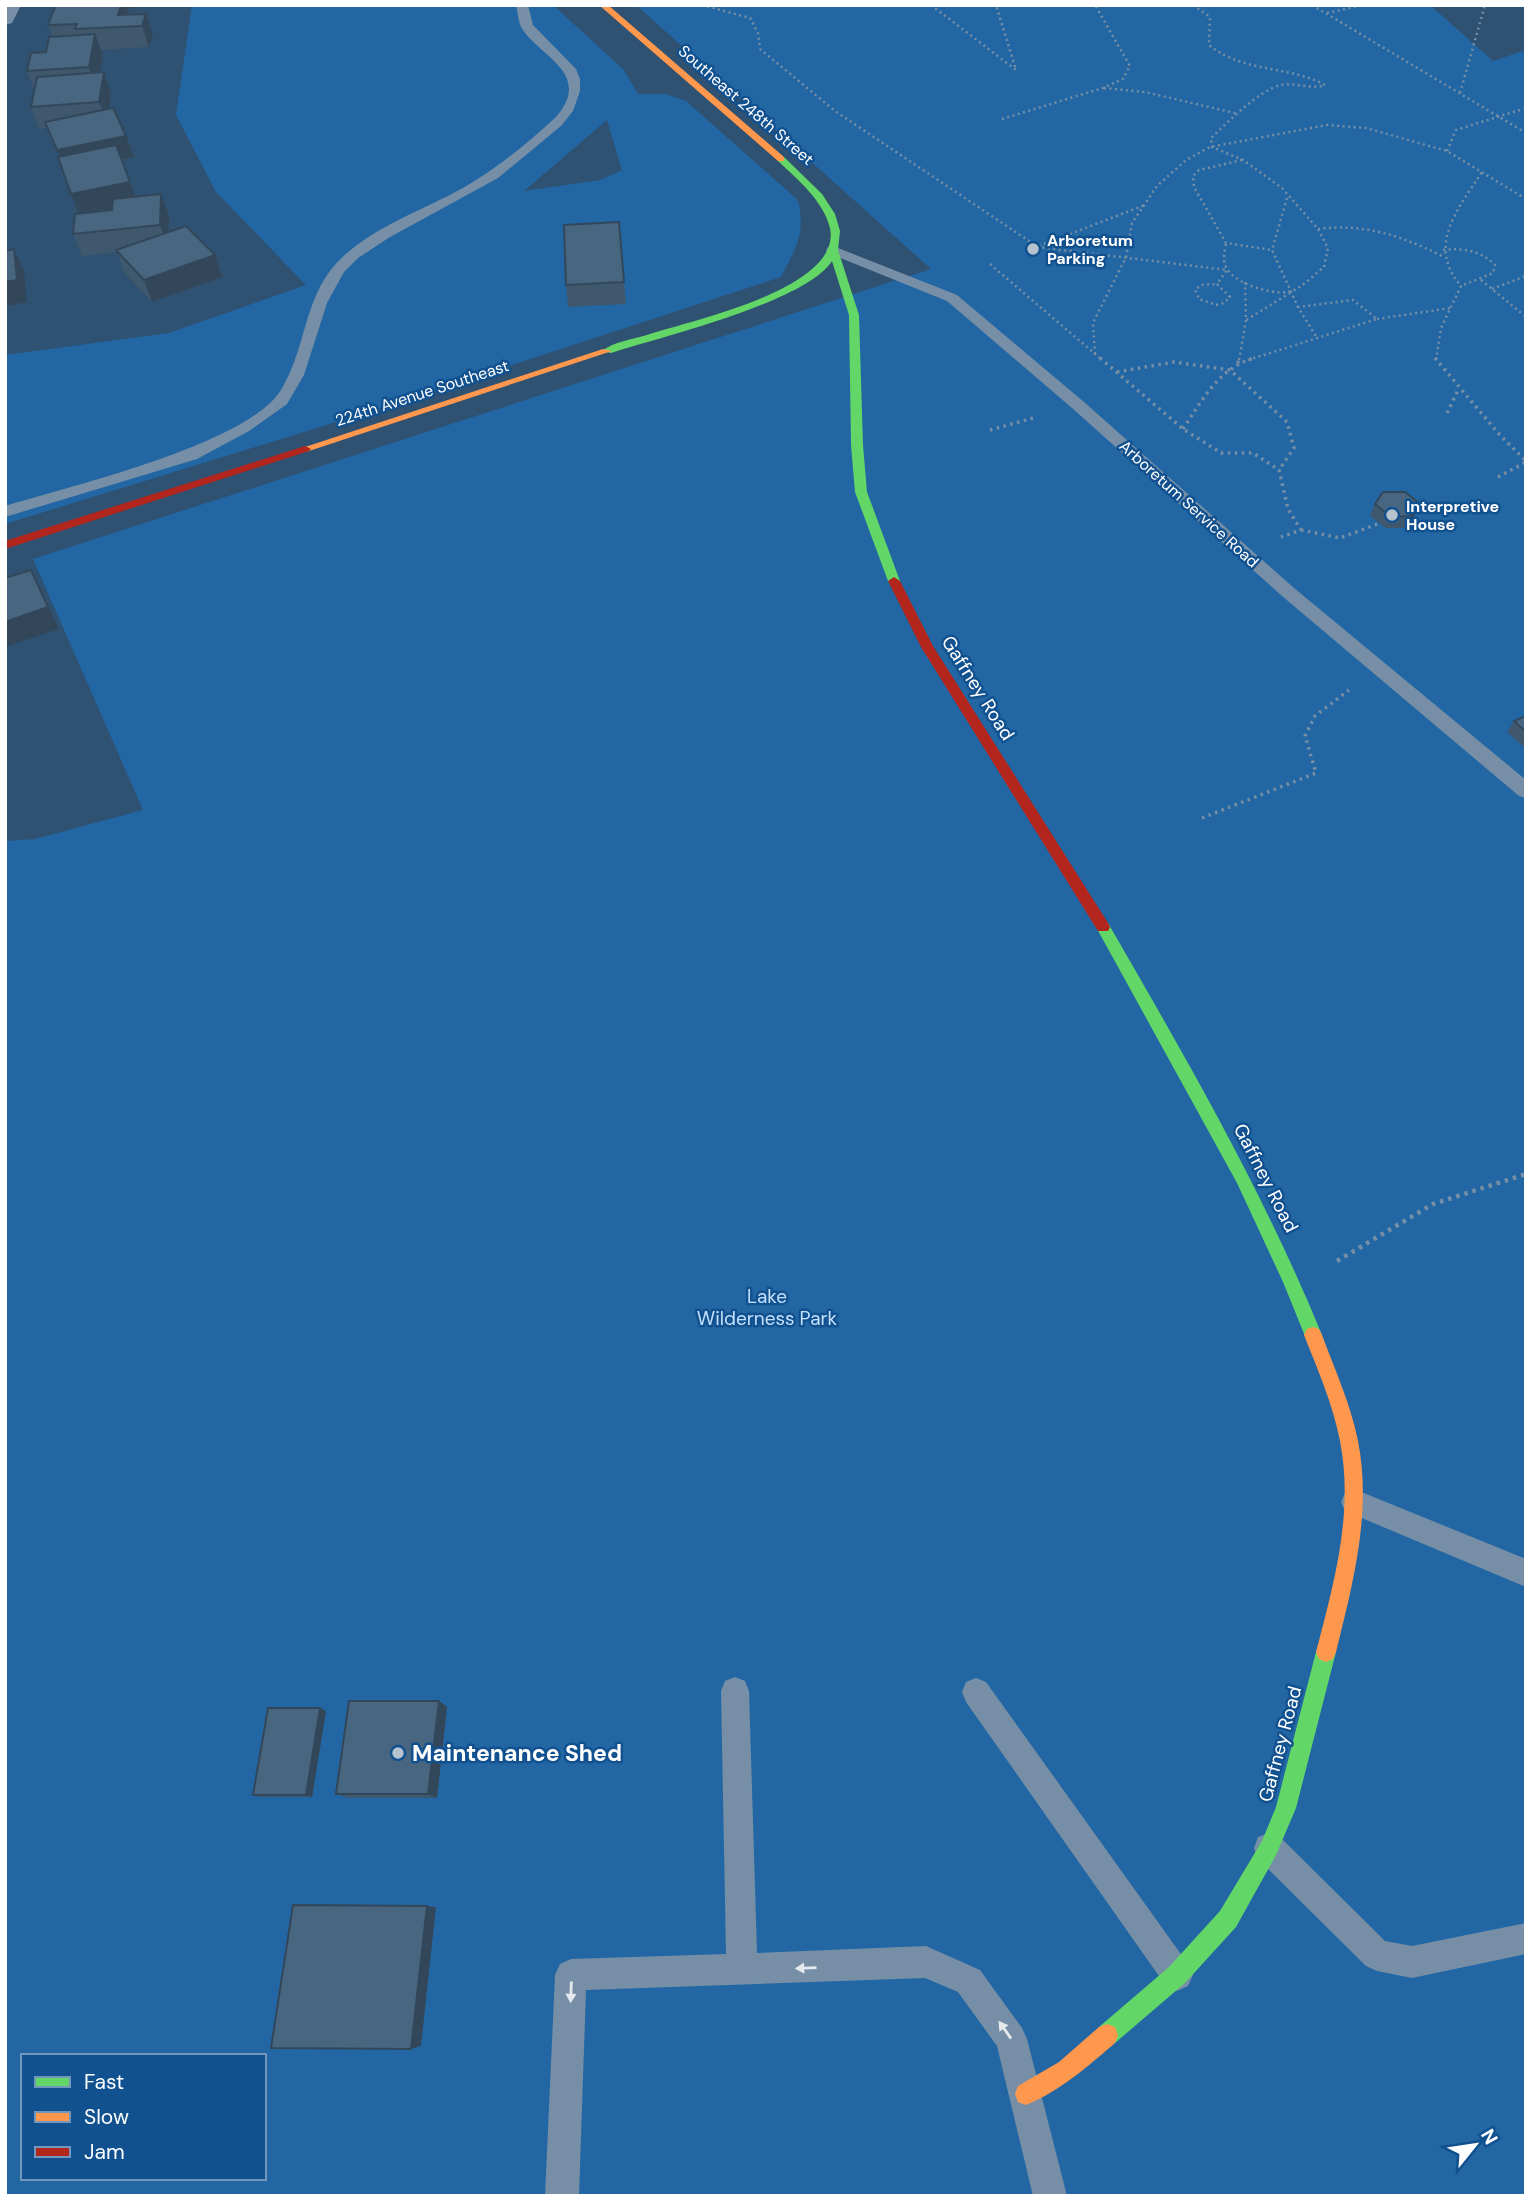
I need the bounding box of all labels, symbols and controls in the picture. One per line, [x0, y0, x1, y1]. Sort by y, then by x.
street label: Southeast 248th Street [674, 40, 818, 170]
place label: Arboretum Parking [1047, 230, 1133, 269]
marker: Arboretum Parking [1025, 241, 1041, 257]
street label: 224th Avenue Southeast [332, 355, 512, 431]
street label: Arboretum Service Road [1115, 436, 1263, 572]
place label: Interpretive House [1406, 496, 1499, 535]
marker: Interpretive House [1384, 507, 1400, 523]
street label: Gaffney Road [936, 631, 1020, 745]
street label: Gaffney Road [1228, 1119, 1304, 1237]
park label: Lake Wilderness Park [697, 1284, 838, 1331]
street label: Gaffney Road [1253, 1683, 1307, 1805]
place label: Maintenance Shed [412, 1738, 622, 1768]
marker: Maintenance Shed [390, 1745, 406, 1761]
one-way arrow [795, 1962, 817, 1973]
one-way arrow [565, 1981, 576, 2003]
one-way arrow [998, 2021, 1012, 2039]
legend [21, 2054, 266, 2180]
text: Fast [84, 2068, 124, 2096]
text: Slow [84, 2103, 129, 2131]
north arrow [1440, 2110, 1510, 2180]
text: N [1475, 2124, 1504, 2149]
text: Jam [84, 2138, 125, 2166]

